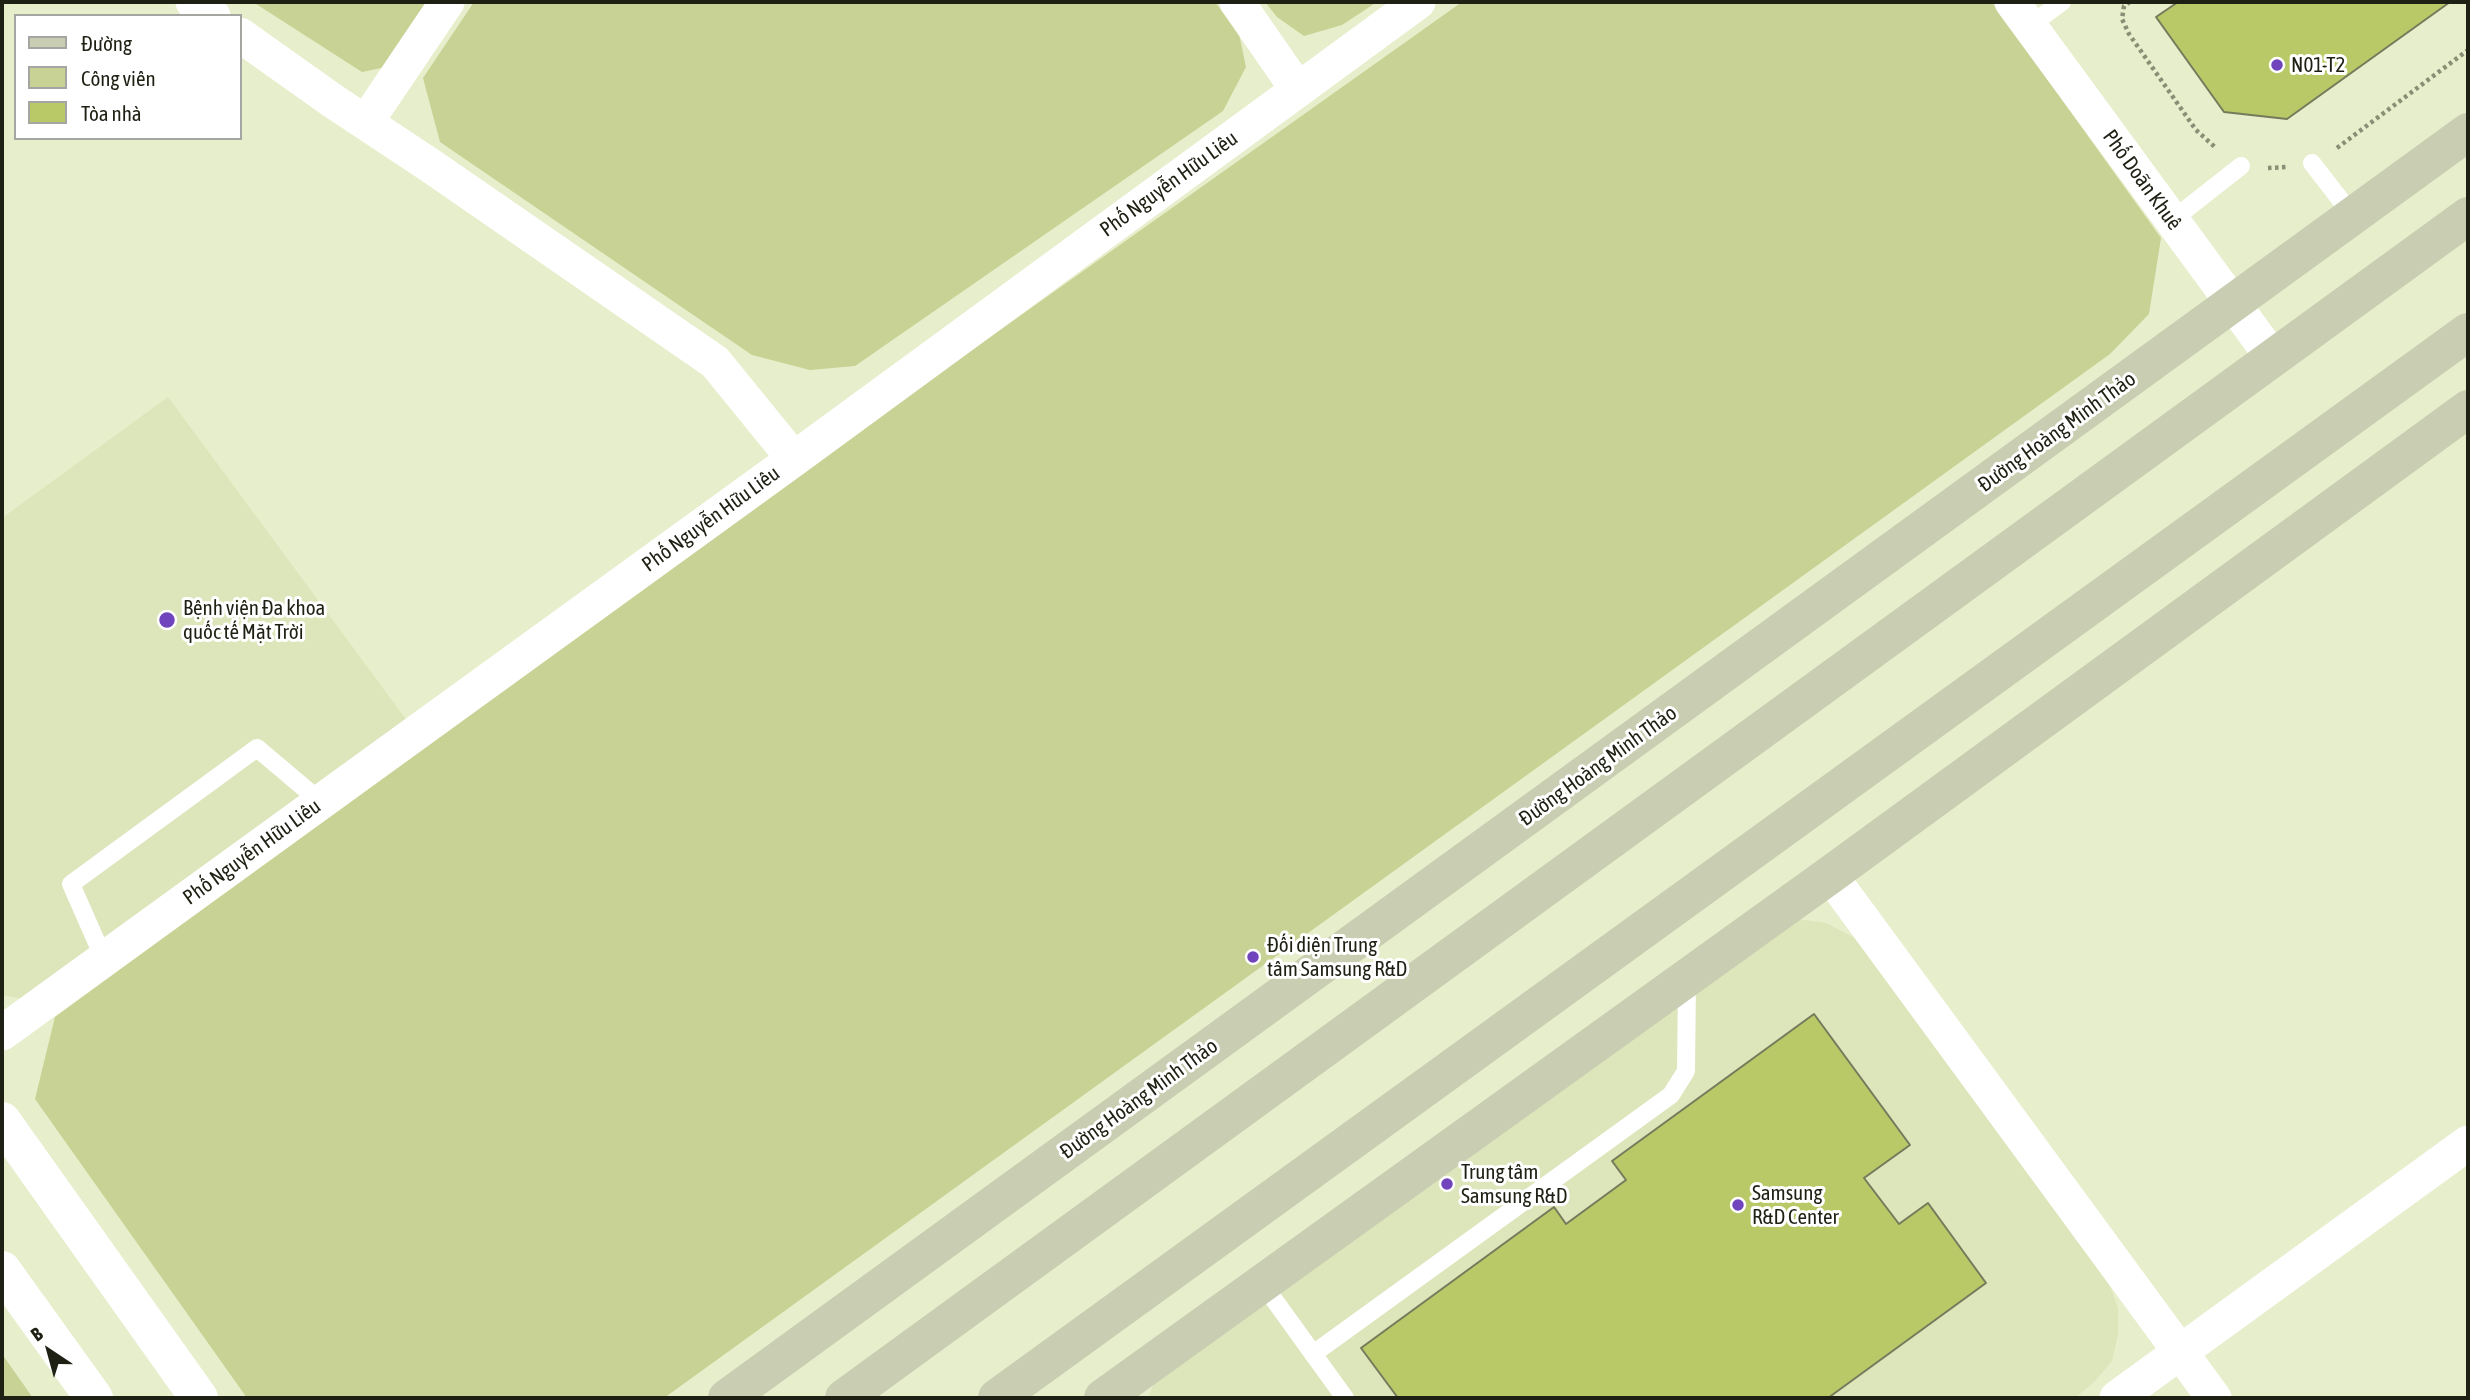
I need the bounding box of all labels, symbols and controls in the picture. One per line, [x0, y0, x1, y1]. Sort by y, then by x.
legend [14, 14, 242, 140]
text: Đường [81, 31, 132, 55]
place label: N01-T2 [2291, 52, 2345, 78]
marker: N01-T2 [2269, 57, 2285, 73]
text: Công viên [81, 66, 156, 90]
text: Tòa nhà [81, 101, 142, 125]
street label: Phố Doãn Khuê [2097, 125, 2187, 235]
street label: Phố Nguyễn Hữu Liêu [1095, 126, 1243, 242]
street label: Đường Hoàng Minh Thảo [1973, 366, 2141, 498]
street label: Phố Nguyễn Hữu Liêu [637, 461, 785, 577]
place label: Bệnh viện Đa khoa quốc tế Mặt Trời [183, 595, 325, 645]
marker: Bệnh viện Đa khoa quốc tế Mặt Trời [157, 610, 177, 630]
street label: Đường Hoàng Minh Thảo [1514, 700, 1682, 832]
street label: Phố Nguyễn Hữu Liêu [178, 794, 326, 910]
place label: Đối diện Trung tâm Samsung R&D [1267, 932, 1407, 982]
marker: Đối diện Trung tâm Samsung R&D [1245, 949, 1261, 965]
street label: Đường Hoàng Minh Thảo [1055, 1033, 1223, 1165]
place label: Trung tâm Samsung R&D [1461, 1159, 1568, 1209]
marker: Trung tâm Samsung R&D [1439, 1176, 1455, 1192]
place label: Samsung R&D Center [1752, 1180, 1839, 1230]
marker: Samsung R&D Center [1730, 1197, 1746, 1213]
north arrow [14, 1316, 84, 1386]
text: B [27, 1322, 47, 1346]

